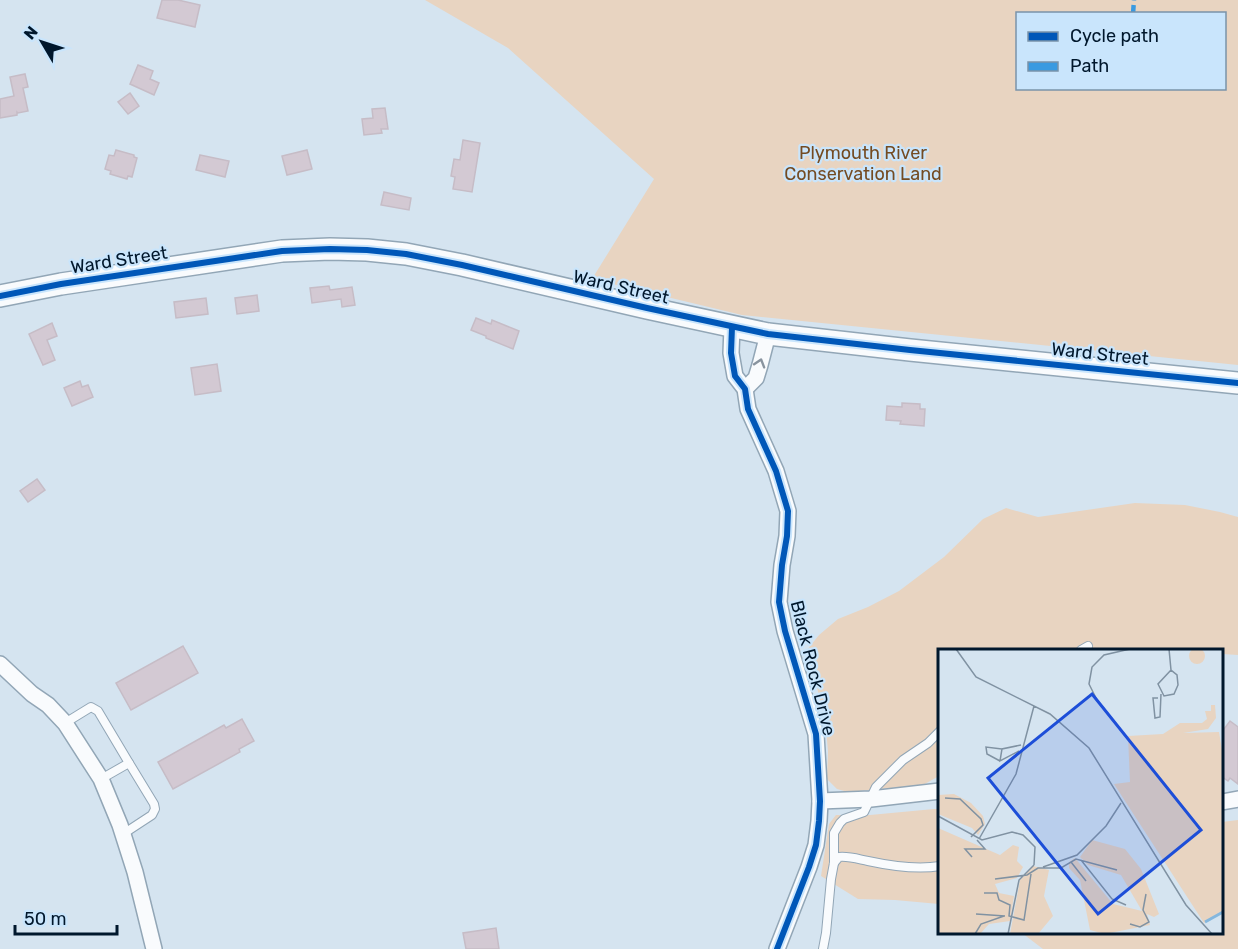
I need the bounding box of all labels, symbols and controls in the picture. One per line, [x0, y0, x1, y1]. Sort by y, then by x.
north arrow [12, 12, 72, 72]
legend [1016, 12, 1226, 90]
text: N [20, 22, 42, 43]
text: Cycle path [1070, 25, 1159, 47]
text: Path [1070, 55, 1109, 77]
park label: Plymouth River Conservation Land [784, 142, 942, 185]
street label: Ward Street [69, 241, 169, 279]
street label: Ward Street [571, 265, 671, 309]
street label: Ward Street [1050, 338, 1150, 370]
one-way arrow [753, 358, 765, 369]
street label: Black Rock Drive [786, 598, 840, 738]
inset map [938, 649, 1223, 934]
scale bar [15, 898, 117, 936]
text: 50 m [24, 908, 67, 930]

